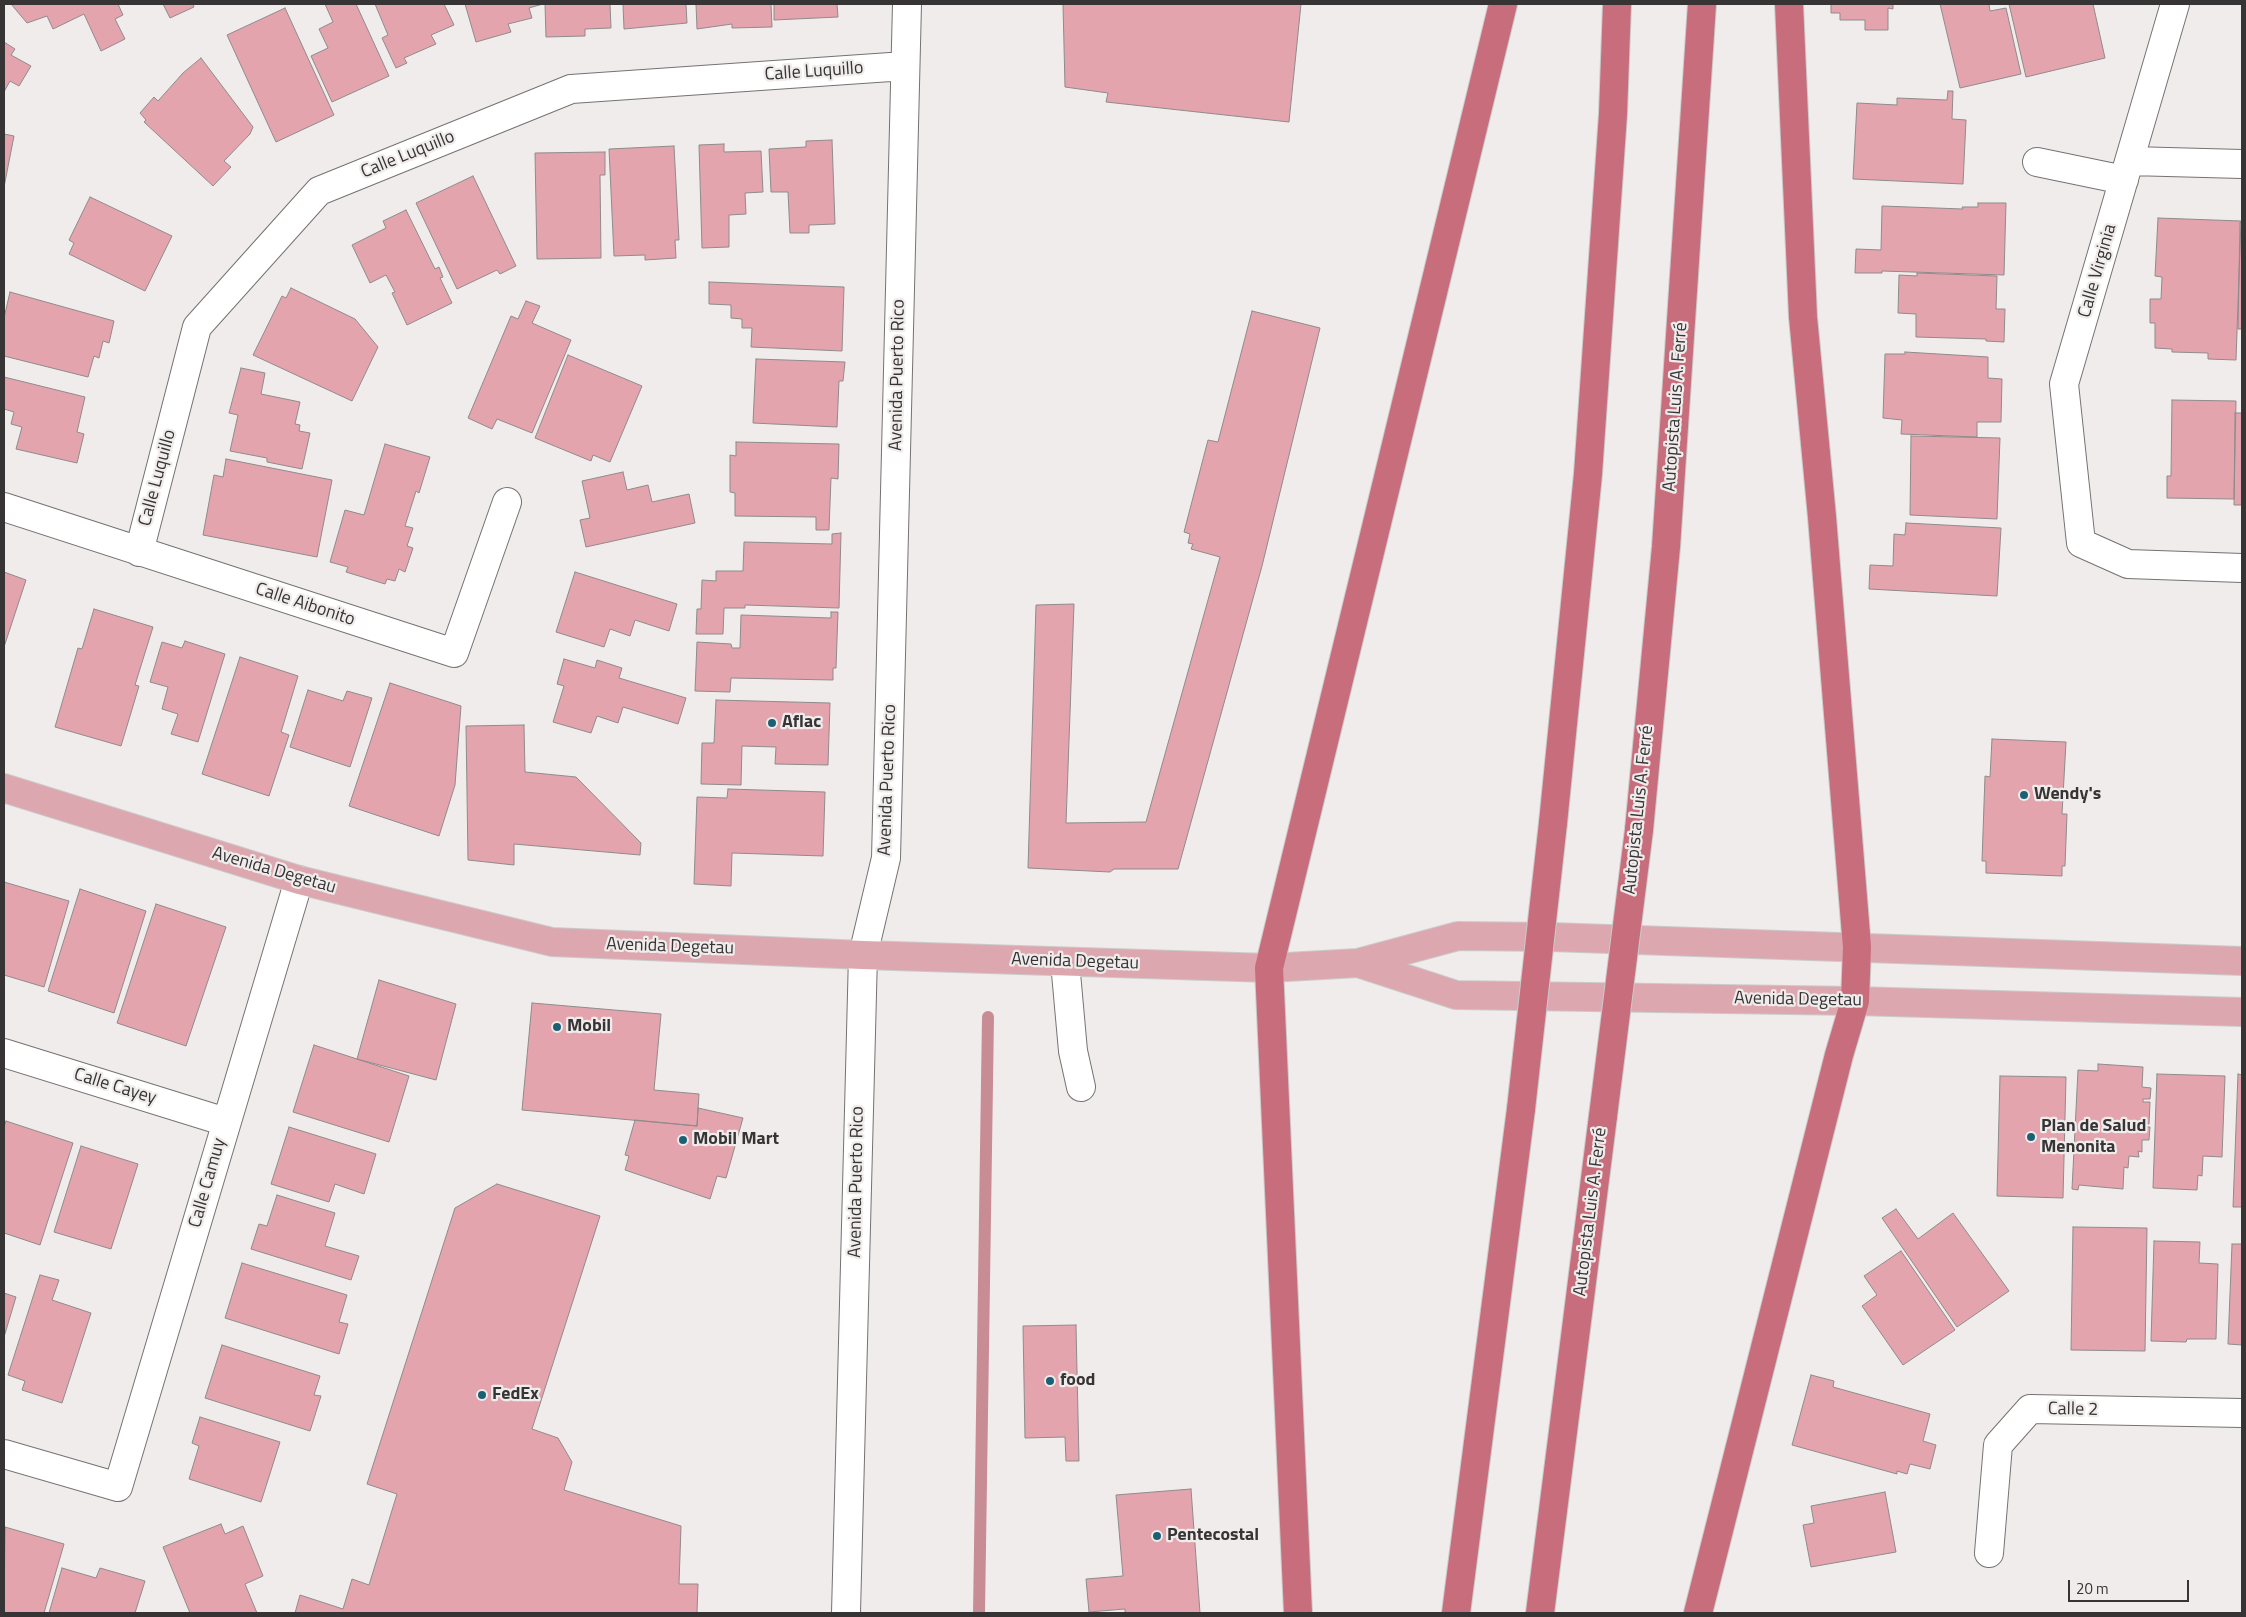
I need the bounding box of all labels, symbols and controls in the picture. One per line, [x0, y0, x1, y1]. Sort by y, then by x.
street label: Calle Luquillo [764, 58, 864, 86]
street label: Calle Luquillo [358, 126, 458, 184]
street label: Calle Virginia [2074, 222, 2122, 320]
street label: Avenida Puerto Rico [886, 299, 910, 451]
street label: Autopista Luis A. Ferré [1659, 322, 1693, 492]
street label: Calle Luquillo [135, 427, 181, 529]
street label: Calle Aibonito [253, 579, 357, 631]
street label: Avenida Puerto Rico [875, 704, 901, 856]
place label: Aflac [782, 712, 821, 734]
marker: Aflac [766, 717, 778, 729]
street label: Autopista Luis A. Ferré [1619, 724, 1659, 896]
place label: Wendy's [2034, 784, 2101, 806]
marker: Wendy's [2018, 789, 2030, 801]
street label: Avenida Degetau [210, 843, 338, 899]
street label: Avenida Degetau [606, 934, 734, 960]
street label: Avenida Degetau [1011, 949, 1139, 975]
street label: Avenida Degetau [1734, 988, 1862, 1012]
place label: Mobil [567, 1016, 611, 1038]
marker: Mobil [551, 1021, 563, 1033]
street label: Calle Cayey [71, 1064, 159, 1110]
street label: Avenida Puerto Rico [845, 1106, 869, 1258]
place label: Plan de Salud Menonita [2041, 1116, 2146, 1158]
street label: Autopista Luis A. Ferré [1570, 1126, 1612, 1298]
place label: Mobil Mart [693, 1129, 779, 1151]
marker: Plan de Salud Menonita [2025, 1131, 2037, 1143]
marker: Mobil Mart [677, 1134, 689, 1146]
street label: Calle Camuy [185, 1136, 231, 1230]
place label: food [1060, 1370, 1095, 1392]
marker: food [1044, 1375, 1056, 1387]
place label: FedEx [492, 1384, 539, 1406]
marker: FedEx [476, 1389, 488, 1401]
street label: Calle 2 [2048, 1399, 2098, 1421]
place label: Pentecostal [1167, 1525, 1259, 1547]
marker: Pentecostal [1151, 1530, 1163, 1542]
scale bar [2071, 1570, 2192, 1602]
text: 20 m [2076, 1577, 2109, 1600]

